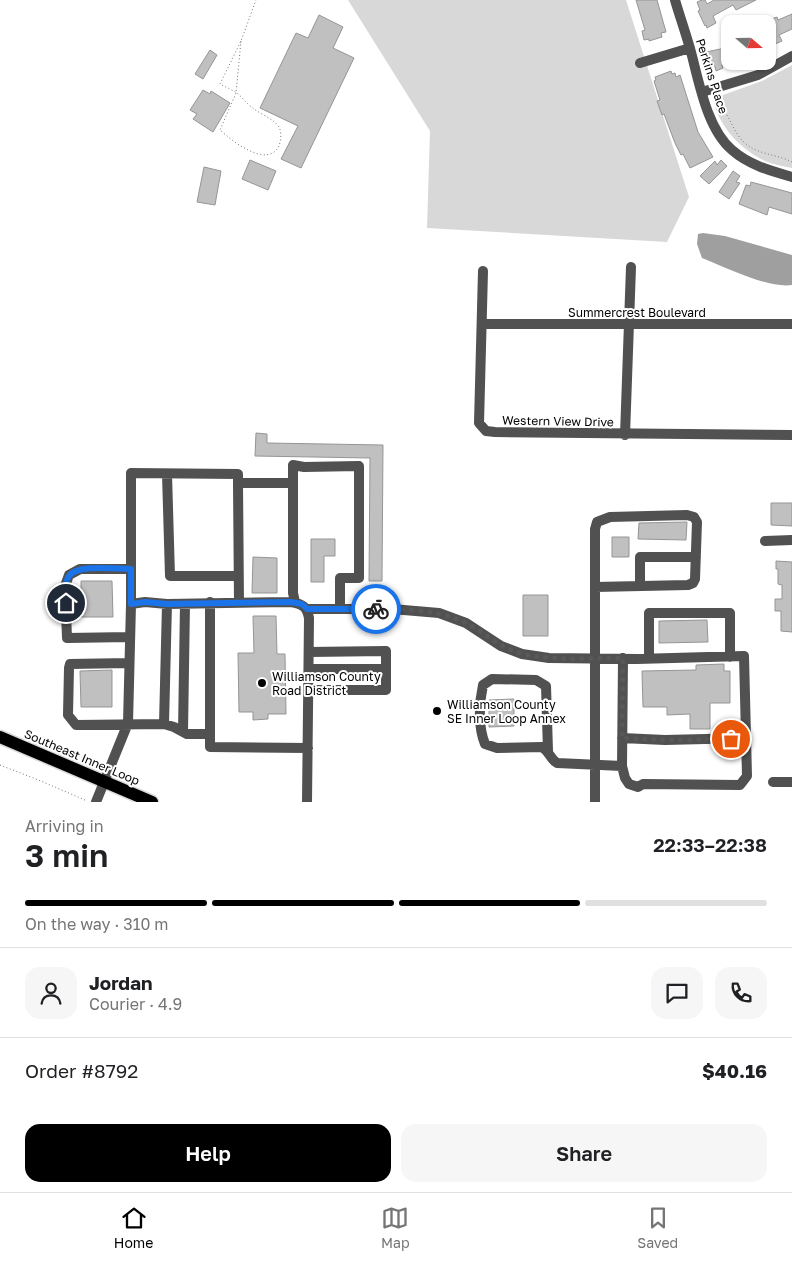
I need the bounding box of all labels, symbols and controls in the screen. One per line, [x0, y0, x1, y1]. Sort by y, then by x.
north arrow [721, 15, 776, 70]
map controls [721, 15, 776, 70]
street label: Perkins Place [693, 37, 731, 115]
street label: Summercrest Boulevard [568, 305, 706, 320]
street label: Western View Drive [502, 413, 614, 429]
pin [45, 582, 87, 624]
courier [351, 584, 401, 634]
icon: home [52, 589, 80, 617]
icon: bike [362, 595, 390, 623]
place label: Williamson County Road District [272, 669, 381, 698]
marker: Williamson County Road District [256, 677, 268, 689]
place label: Williamson County SE Inner Loop Annex [447, 697, 566, 726]
marker: Williamson County SE Inner Loop Annex [431, 705, 443, 717]
pin [710, 718, 752, 760]
icon: bag [717, 725, 745, 753]
street label: Southeast Inner Loop [22, 726, 142, 788]
text: Arriving in [25, 816, 104, 836]
text: 22:33–22:38 [653, 833, 767, 856]
text: 3 min [25, 836, 108, 874]
text: On the way · 310 m [25, 914, 169, 934]
button: person [25, 967, 77, 1019]
button: chat [651, 967, 703, 1019]
button: phone [715, 967, 767, 1019]
text: Jordan [89, 971, 153, 994]
text: Courier · 4.9 [89, 994, 182, 1014]
text: Order #8792 [25, 1059, 138, 1082]
text: $40.16 [702, 1059, 767, 1082]
button: Help [25, 1124, 391, 1182]
button: Share [401, 1124, 767, 1182]
tab: Home [114, 1204, 153, 1251]
tab: Map [381, 1204, 410, 1251]
tab: Saved [637, 1204, 678, 1251]

